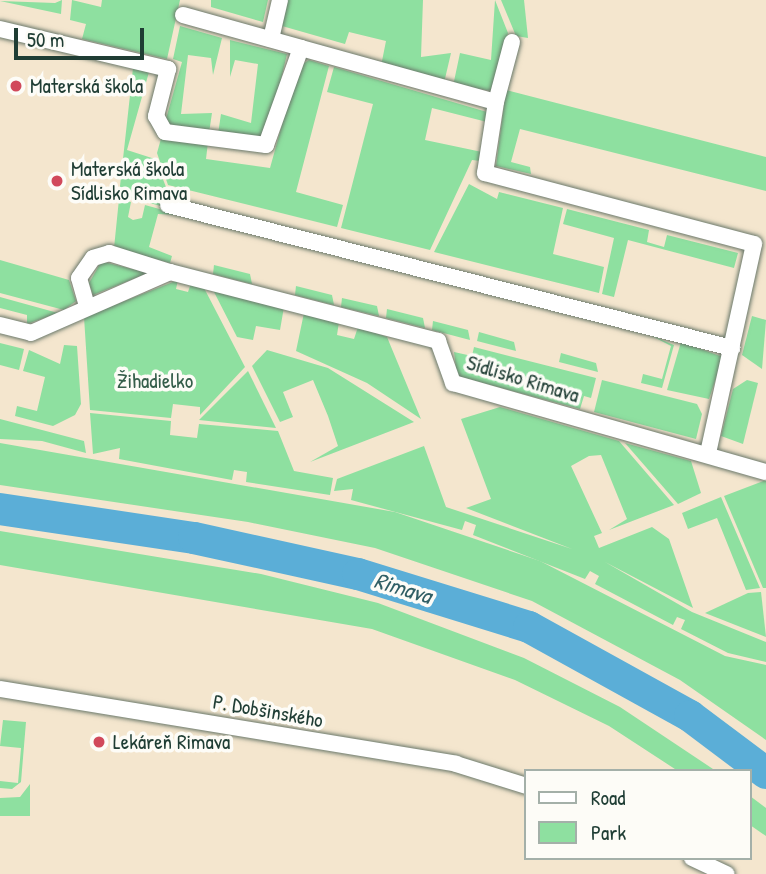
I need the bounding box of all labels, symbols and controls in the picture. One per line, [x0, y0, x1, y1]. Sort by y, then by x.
scale bar [18, 14, 147, 58]
text: 50 m [27, 25, 64, 54]
place label: Materská škola [30, 73, 143, 99]
marker: Materská škola [8, 78, 24, 94]
place label: Materská škola Sídlisko Rimava [71, 156, 187, 206]
marker: Materská škola Sídlisko Rimava [49, 173, 65, 189]
street label: Sídlisko Rimava [464, 350, 582, 408]
park label: Žihadielko [117, 368, 193, 394]
water label: Rimava [371, 566, 435, 610]
street label: P. Dobšinského [211, 689, 325, 733]
place label: Lekáreň Rimava [113, 729, 230, 755]
marker: Lekáreň Rimava [91, 734, 107, 750]
legend [524, 769, 752, 860]
text: Road [591, 783, 625, 812]
text: Park [591, 818, 626, 847]

